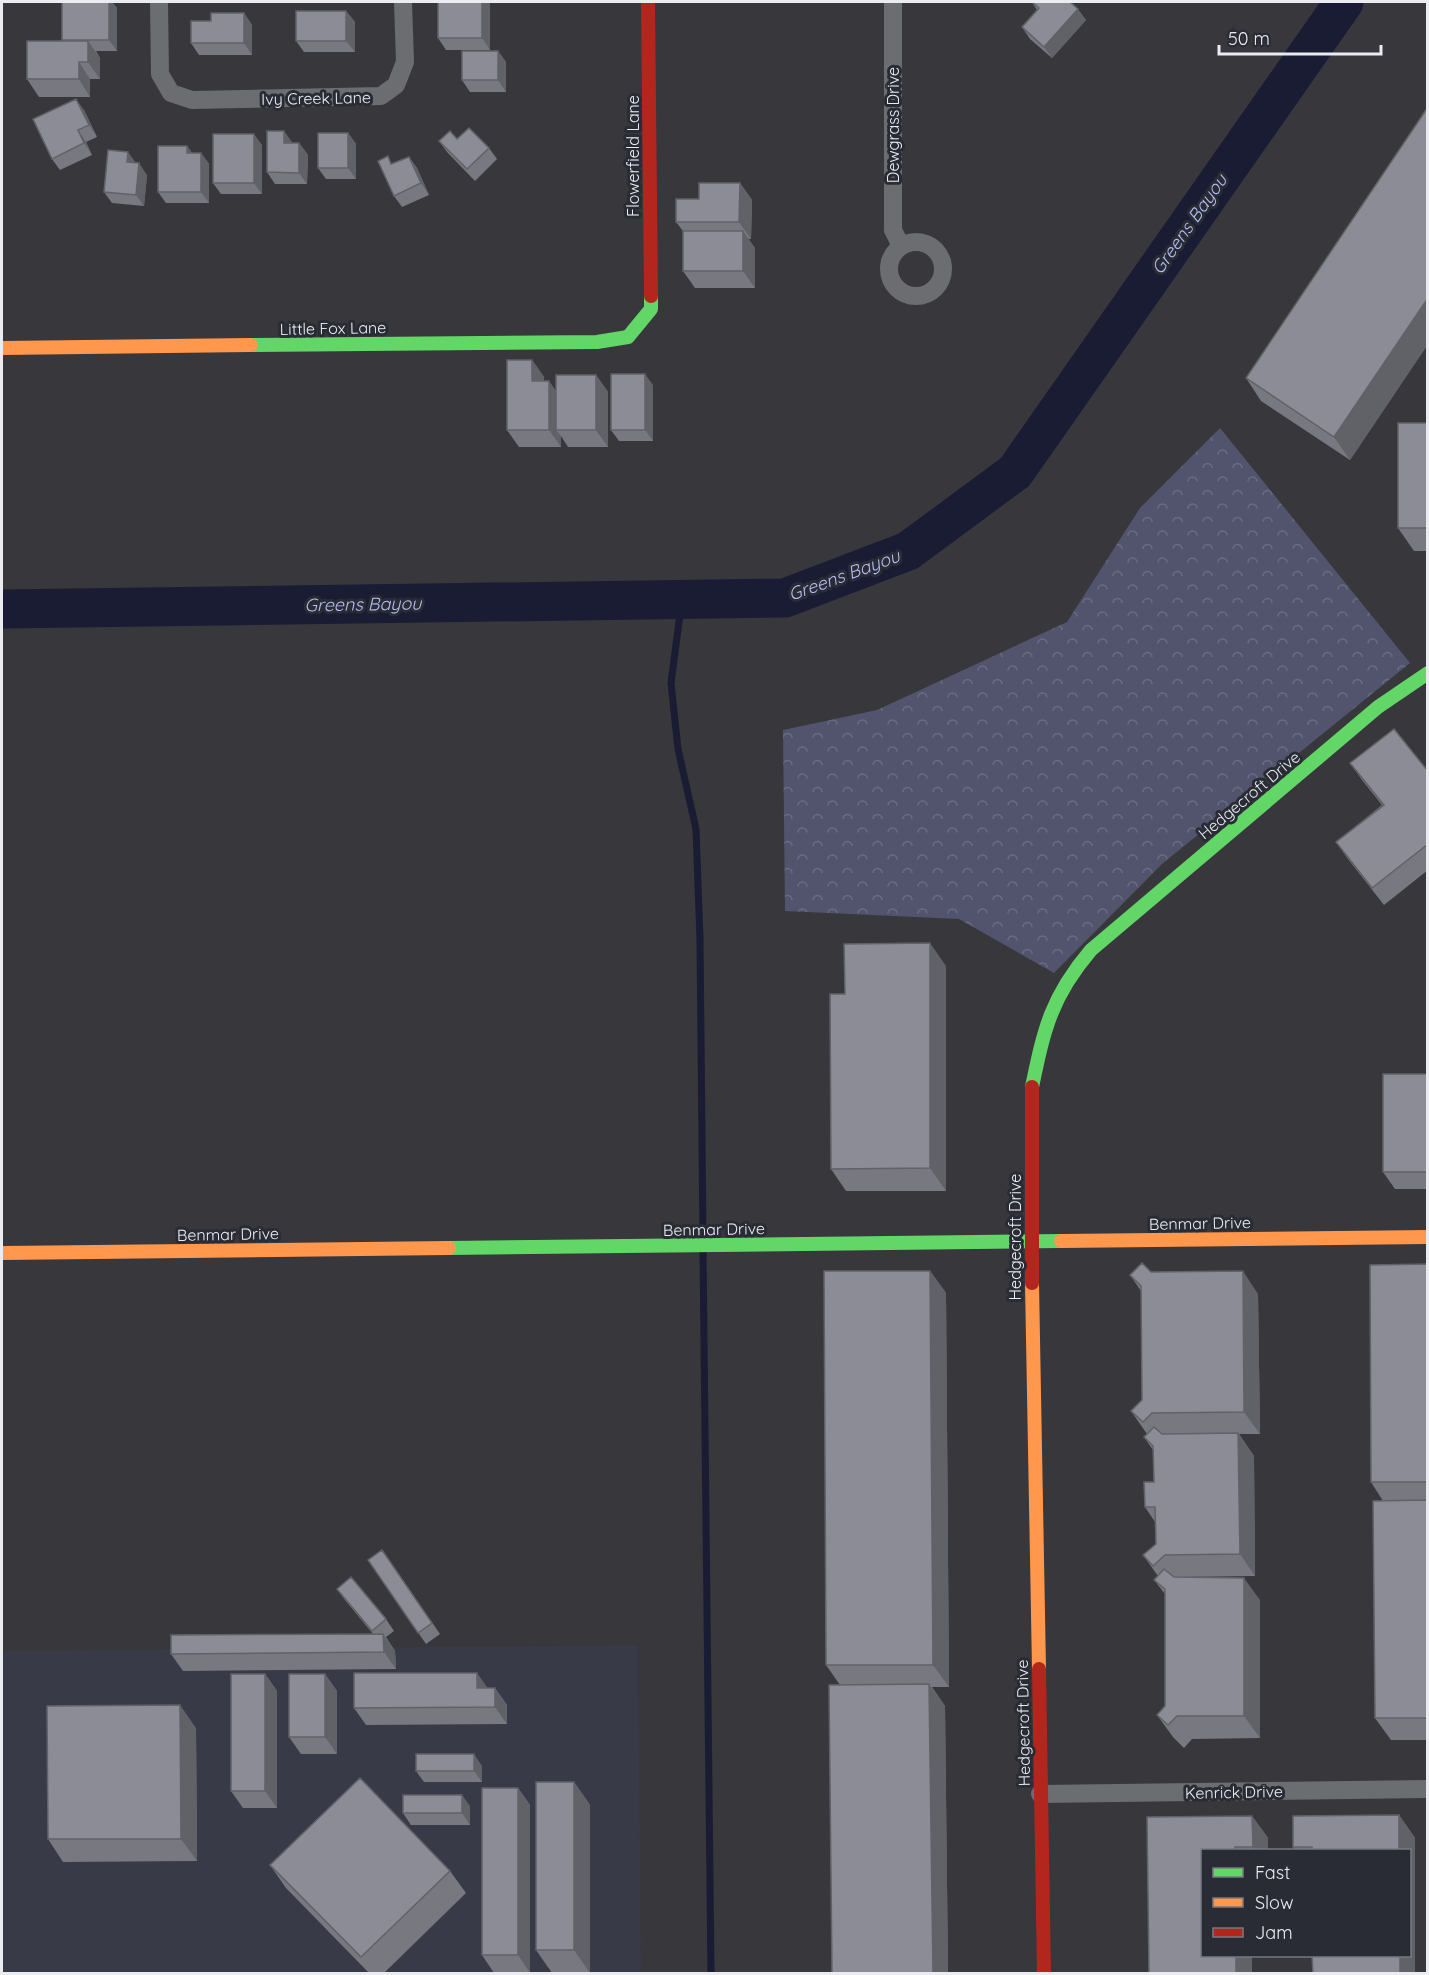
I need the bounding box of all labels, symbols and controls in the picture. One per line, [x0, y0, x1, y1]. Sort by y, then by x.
scale bar [1219, 18, 1381, 56]
text: 50 m [1228, 27, 1270, 50]
street label: Dewgrass Drive [883, 67, 903, 183]
street label: Ivy Creek Lane [261, 87, 371, 109]
street label: Flowerfield Lane [623, 95, 643, 217]
water label: Greens Bayou [1146, 168, 1233, 279]
street label: Little Fox Lane [280, 317, 386, 339]
water label: Greens Bayou [785, 544, 905, 606]
water label: Greens Bayou [304, 591, 423, 617]
street label: Hedgecroft Drive [1194, 747, 1304, 843]
street label: Hedgecroft Drive [1005, 1174, 1025, 1300]
street label: Benmar Drive [1149, 1212, 1251, 1234]
street label: Benmar Drive [663, 1218, 765, 1240]
street label: Benmar Drive [177, 1223, 279, 1245]
street label: Hedgecroft Drive [1012, 1659, 1034, 1787]
street label: Kenrick Drive [1185, 1781, 1283, 1803]
legend [1201, 1849, 1411, 1957]
text: Fast [1255, 1861, 1290, 1884]
text: Slow [1255, 1891, 1293, 1914]
text: Jam [1255, 1921, 1293, 1944]

